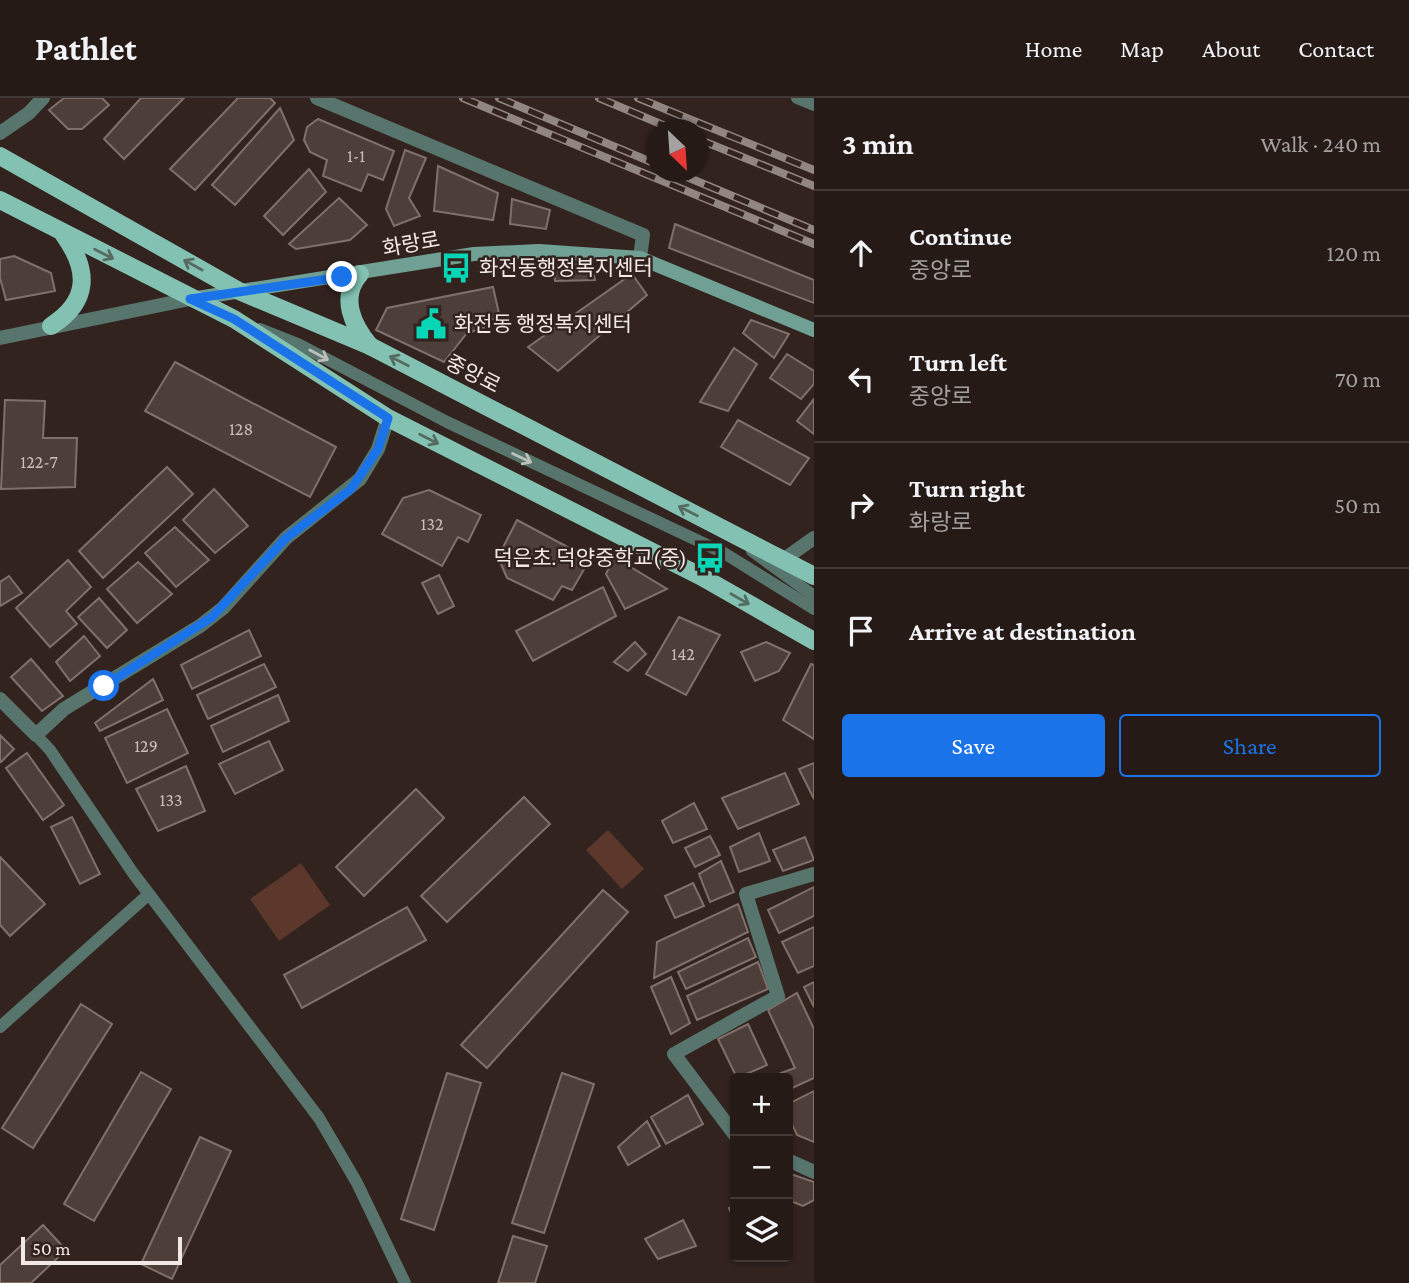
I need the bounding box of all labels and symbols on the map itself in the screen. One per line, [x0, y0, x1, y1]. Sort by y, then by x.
north arrow [646, 119, 709, 182]
house number: 1-1 [347, 146, 365, 166]
street label: 화랑로 [380, 227, 442, 261]
one-way arrow [93, 248, 114, 262]
bus stop icon: 화전동행정복지센터 [439, 251, 473, 285]
place label: 화전동행정복지센터 [479, 256, 653, 280]
one-way arrow [184, 258, 204, 272]
route end [326, 261, 357, 292]
public building icon: 화전동 행정복지센터 [414, 307, 448, 341]
place label: 화전동 행정복지센터 [454, 312, 632, 336]
one-way arrow [308, 349, 329, 362]
street label: 중앙로 [442, 350, 504, 398]
one-way arrow [389, 354, 410, 368]
house number: 128 [229, 419, 253, 439]
one-way arrow [418, 432, 439, 446]
house number: 122-7 [20, 452, 58, 472]
one-way arrow [511, 452, 532, 465]
one-way arrow [678, 504, 699, 518]
house number: 132 [420, 514, 444, 534]
bus stop icon: 덕은초.덕양중학교(중) [693, 541, 727, 575]
place label: 덕은초.덕양중학교(중) [494, 546, 687, 570]
one-way arrow [730, 592, 750, 606]
house number: 142 [671, 644, 695, 664]
route start [88, 670, 119, 701]
house number: 129 [134, 736, 158, 756]
house number: 133 [160, 790, 182, 810]
scale bar [21, 1234, 182, 1266]

